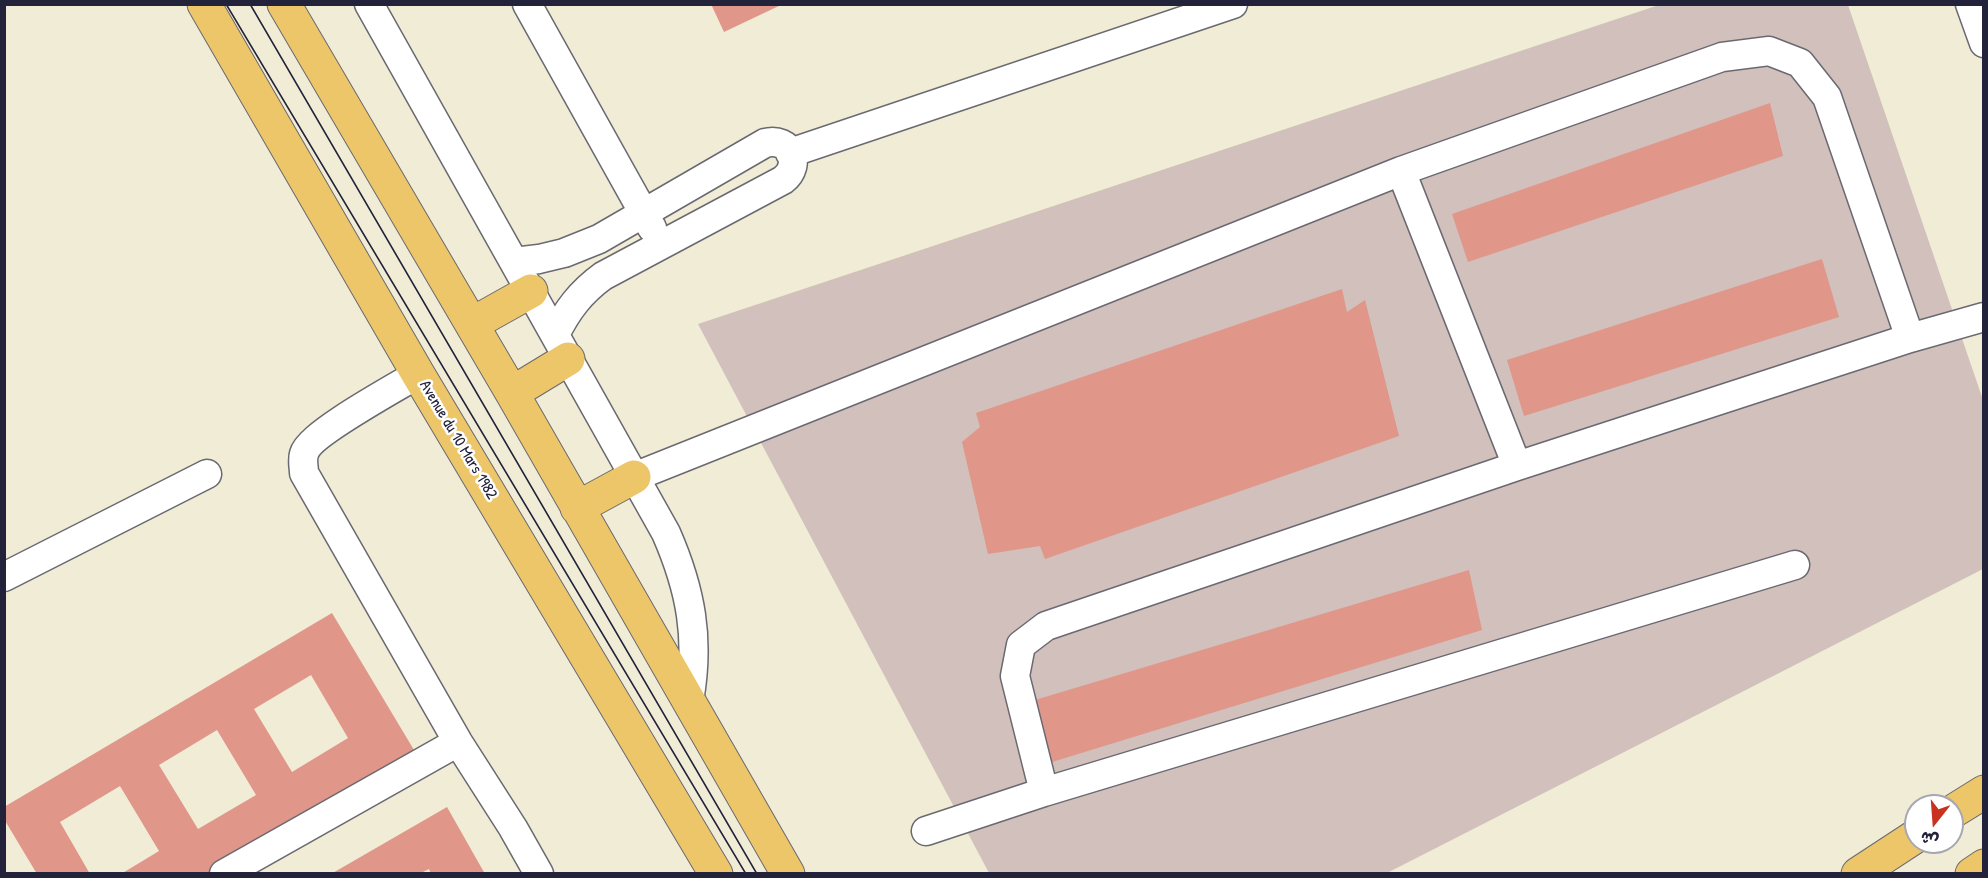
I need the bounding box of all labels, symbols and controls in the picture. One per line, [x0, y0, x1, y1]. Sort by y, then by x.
street label: Avenue du 10 Mars 1982 [415, 377, 501, 503]
north arrow [1904, 794, 1964, 854]
text: ش [1918, 826, 1941, 852]

